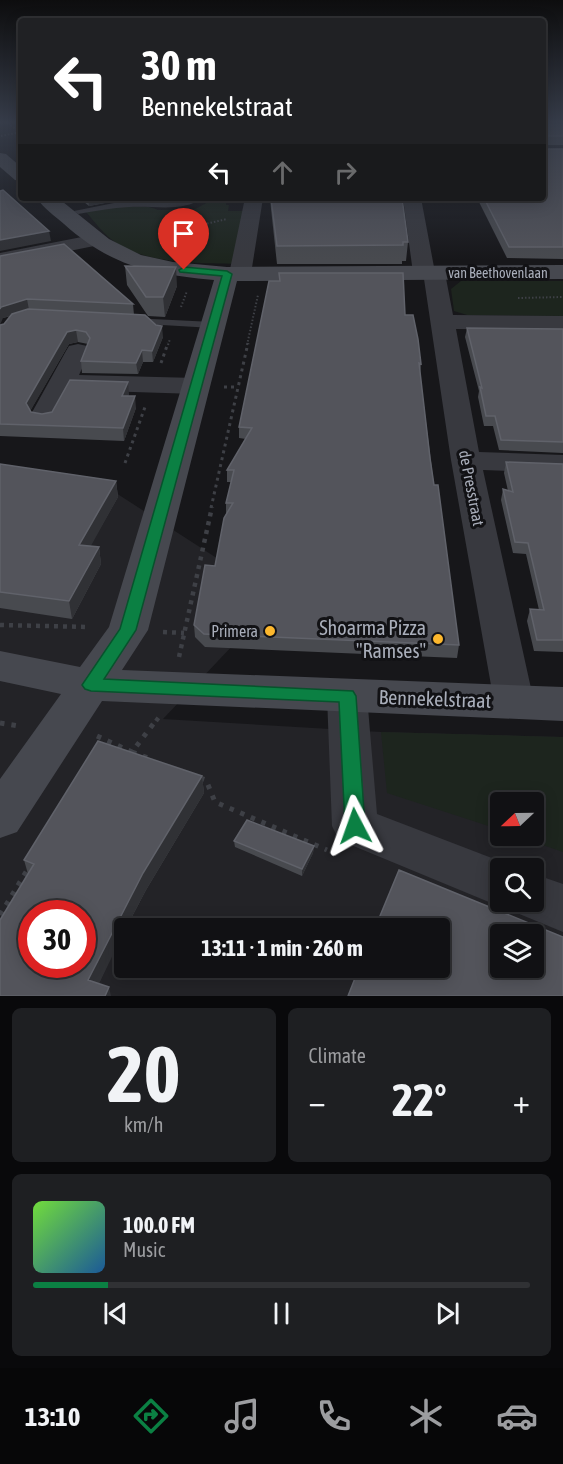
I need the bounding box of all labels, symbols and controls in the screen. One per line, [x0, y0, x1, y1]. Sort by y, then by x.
text: 30 m [141, 41, 216, 89]
icon: left [42, 42, 120, 120]
text: Bennekelstraat [141, 91, 293, 122]
icon: left [203, 156, 236, 189]
icon: ahead [266, 156, 299, 189]
icon: right [329, 156, 362, 189]
pin [158, 208, 209, 270]
icon: arrive [167, 217, 200, 250]
street label: van Beethovenlaan [448, 265, 548, 281]
street label: de Presstraat [456, 449, 488, 528]
place label: Shoarma Pizza "Ramses" [319, 616, 426, 662]
place label: Primera [211, 622, 258, 640]
marker: Primera [263, 624, 277, 638]
marker: Shoarma Pizza "Ramses" [431, 632, 445, 646]
street label: Bennekelstraat [378, 685, 492, 712]
north arrow [490, 792, 544, 846]
map controls [490, 792, 544, 978]
position arrow [323, 794, 387, 858]
button: search [490, 858, 544, 912]
speed limit sign: 30 [18, 900, 96, 978]
button: layers [490, 924, 544, 978]
text: 13:11 · 1 min · 260 m [201, 935, 363, 961]
text: 20 [107, 1029, 180, 1119]
text: Climate [309, 1044, 366, 1067]
text: 22° [392, 1074, 447, 1126]
text: − [309, 1082, 326, 1120]
text: + [513, 1082, 530, 1120]
text: km/h [124, 1113, 164, 1136]
text: 100.0 FM [123, 1212, 195, 1238]
text: Music [123, 1238, 165, 1261]
icon: previous [99, 1297, 132, 1330]
icon: pause [265, 1297, 298, 1330]
icon: next [431, 1297, 464, 1330]
icon: directions [130, 1395, 172, 1437]
icon: music [221, 1395, 263, 1437]
icon: phone [313, 1395, 355, 1437]
icon: climate [405, 1395, 447, 1437]
icon: car [496, 1395, 538, 1437]
text: 13:10 [25, 1401, 80, 1432]

